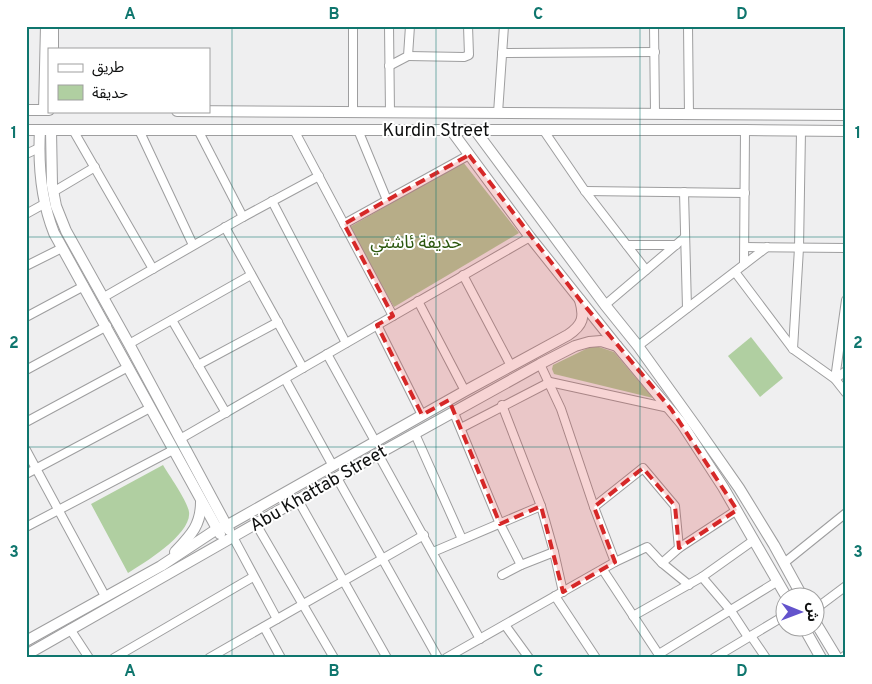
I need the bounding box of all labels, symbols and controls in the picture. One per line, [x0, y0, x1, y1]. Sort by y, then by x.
text: A [124, 5, 136, 25]
text: B [328, 5, 340, 25]
text: C [533, 5, 543, 25]
text: D [736, 5, 748, 25]
legend [48, 48, 210, 112]
text: طريق [92, 59, 124, 78]
text: حديقة [92, 85, 128, 104]
street label: Kurdin Street [382, 120, 490, 143]
text: 1 [11, 124, 17, 144]
text: 1 [855, 124, 861, 144]
park label: حديقة ئاشتي [370, 232, 462, 255]
text: 2 [9, 334, 19, 354]
text: 2 [853, 334, 863, 354]
street label: Abu Khattab Street [246, 441, 391, 538]
text: 3 [9, 543, 19, 563]
text: 3 [853, 543, 863, 563]
north arrow [774, 586, 824, 636]
text: ش [803, 602, 820, 622]
text: A [124, 662, 136, 682]
text: B [328, 662, 340, 682]
text: C [533, 662, 543, 682]
text: D [736, 662, 748, 682]

